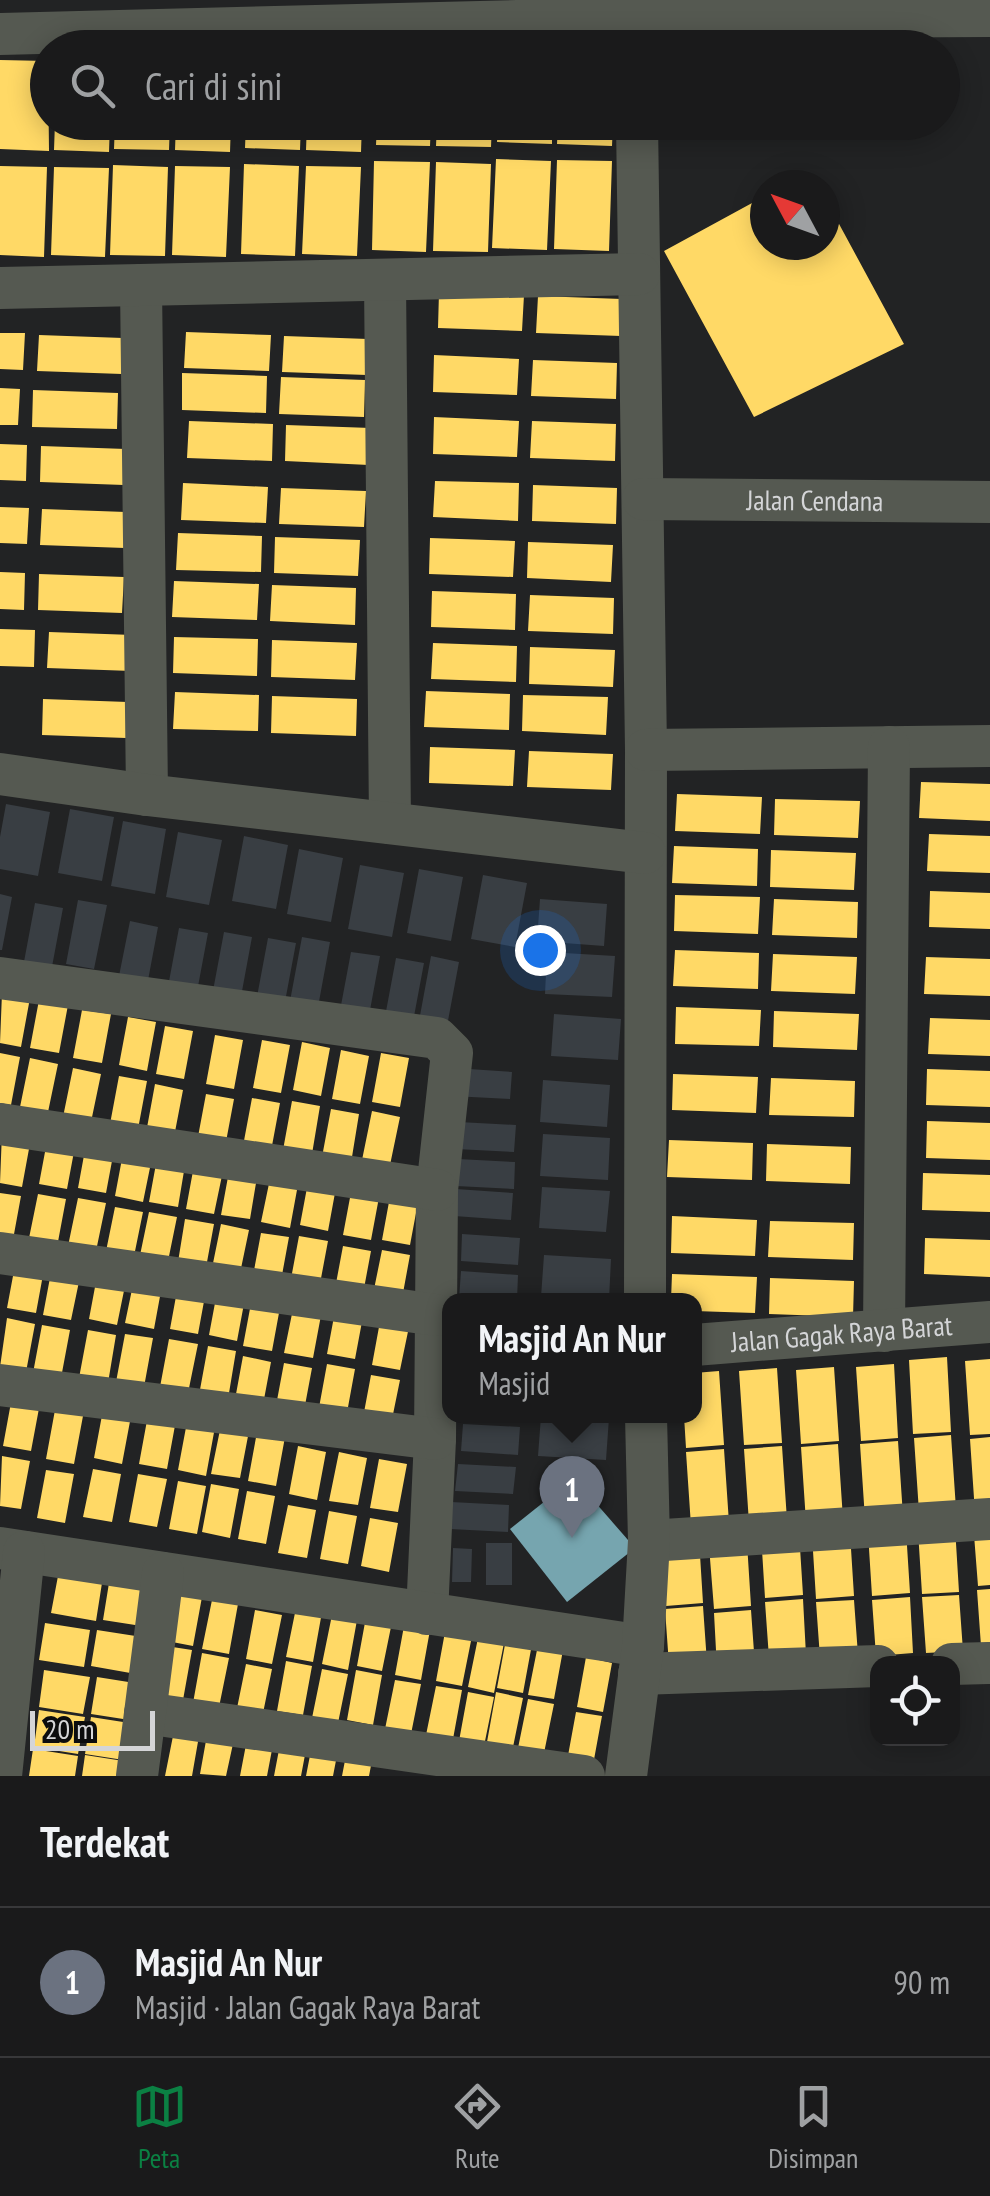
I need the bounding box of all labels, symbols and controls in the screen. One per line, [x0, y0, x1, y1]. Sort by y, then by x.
search box [30, 30, 960, 140]
icon: search [65, 58, 120, 113]
text: Cari di sini [145, 61, 283, 110]
north arrow [750, 170, 840, 260]
street label: Jalan Cendana [746, 481, 883, 519]
your location [515, 925, 566, 976]
popup [442, 1293, 702, 1423]
street label: Jalan Gagak Raya Barat [729, 1306, 954, 1360]
text: Masjid An Nur [478, 1313, 666, 1362]
text: Masjid [478, 1362, 550, 1404]
pin: 1 [540, 1456, 604, 1538]
map controls [870, 1656, 960, 1746]
button: locate [870, 1656, 960, 1746]
scale bar [30, 1706, 155, 1750]
text: 20 m [45, 1710, 94, 1747]
text: Terdekat [40, 1814, 169, 1869]
text: Masjid An Nur [135, 1937, 322, 1986]
text: 1 [65, 1961, 80, 2003]
text: 90 m [894, 1961, 950, 2003]
text: Masjid · Jalan Gagak Raya Barat [135, 1986, 480, 2028]
tab: Peta [132, 2079, 187, 2176]
tab: Rute [450, 2079, 505, 2176]
tab: Disimpan [768, 2079, 858, 2176]

